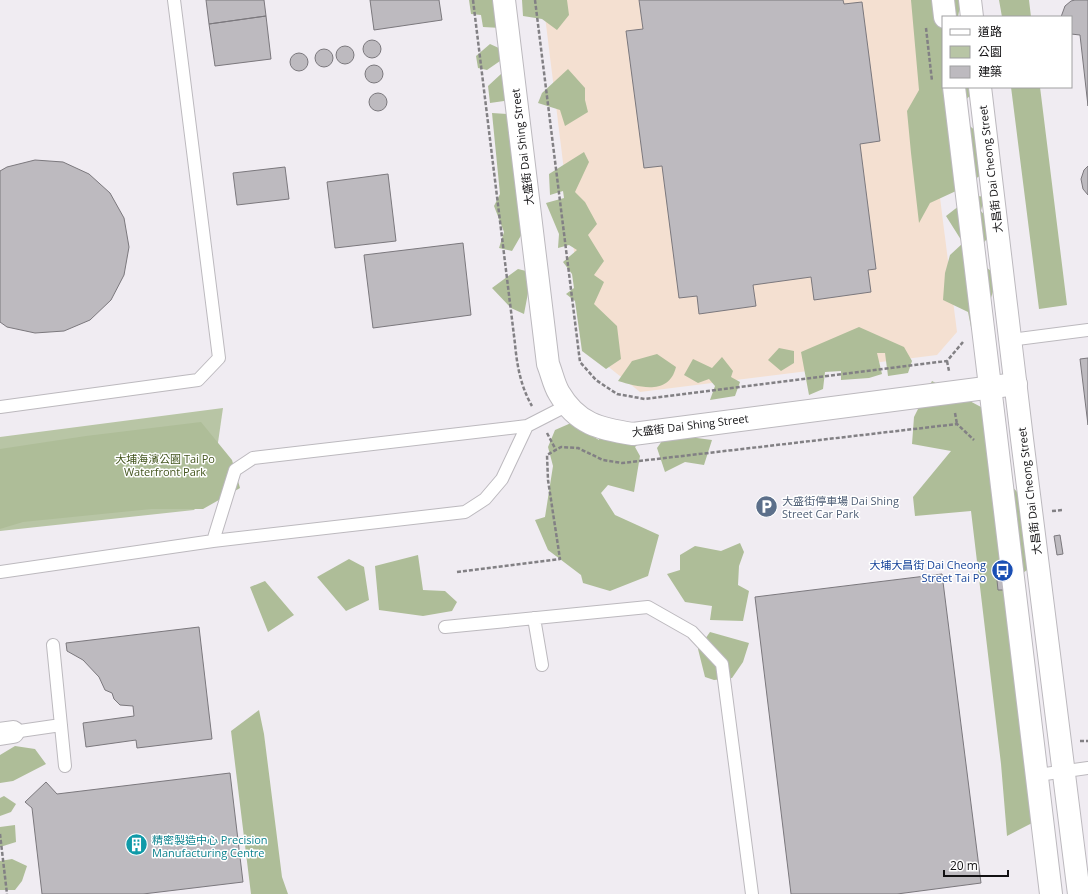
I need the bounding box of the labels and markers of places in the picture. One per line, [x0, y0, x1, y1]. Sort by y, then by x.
parking icon: 大盛街停車場 Dai Shing Street Car Park [754, 493, 780, 519]
place label: 大盛街停車場 Dai Shing Street Car Park [782, 493, 899, 521]
place label: 大埔大昌街 Dai Cheong Street Tai Po [869, 557, 986, 585]
bus stop icon: 大埔大昌街 Dai Cheong Street Tai Po [989, 557, 1015, 583]
building icon: 精密製造中心 Precision Manufacturing Centre [124, 832, 150, 858]
place label: 精密製造中心 Precision Manufacturing Centre [152, 832, 268, 860]

